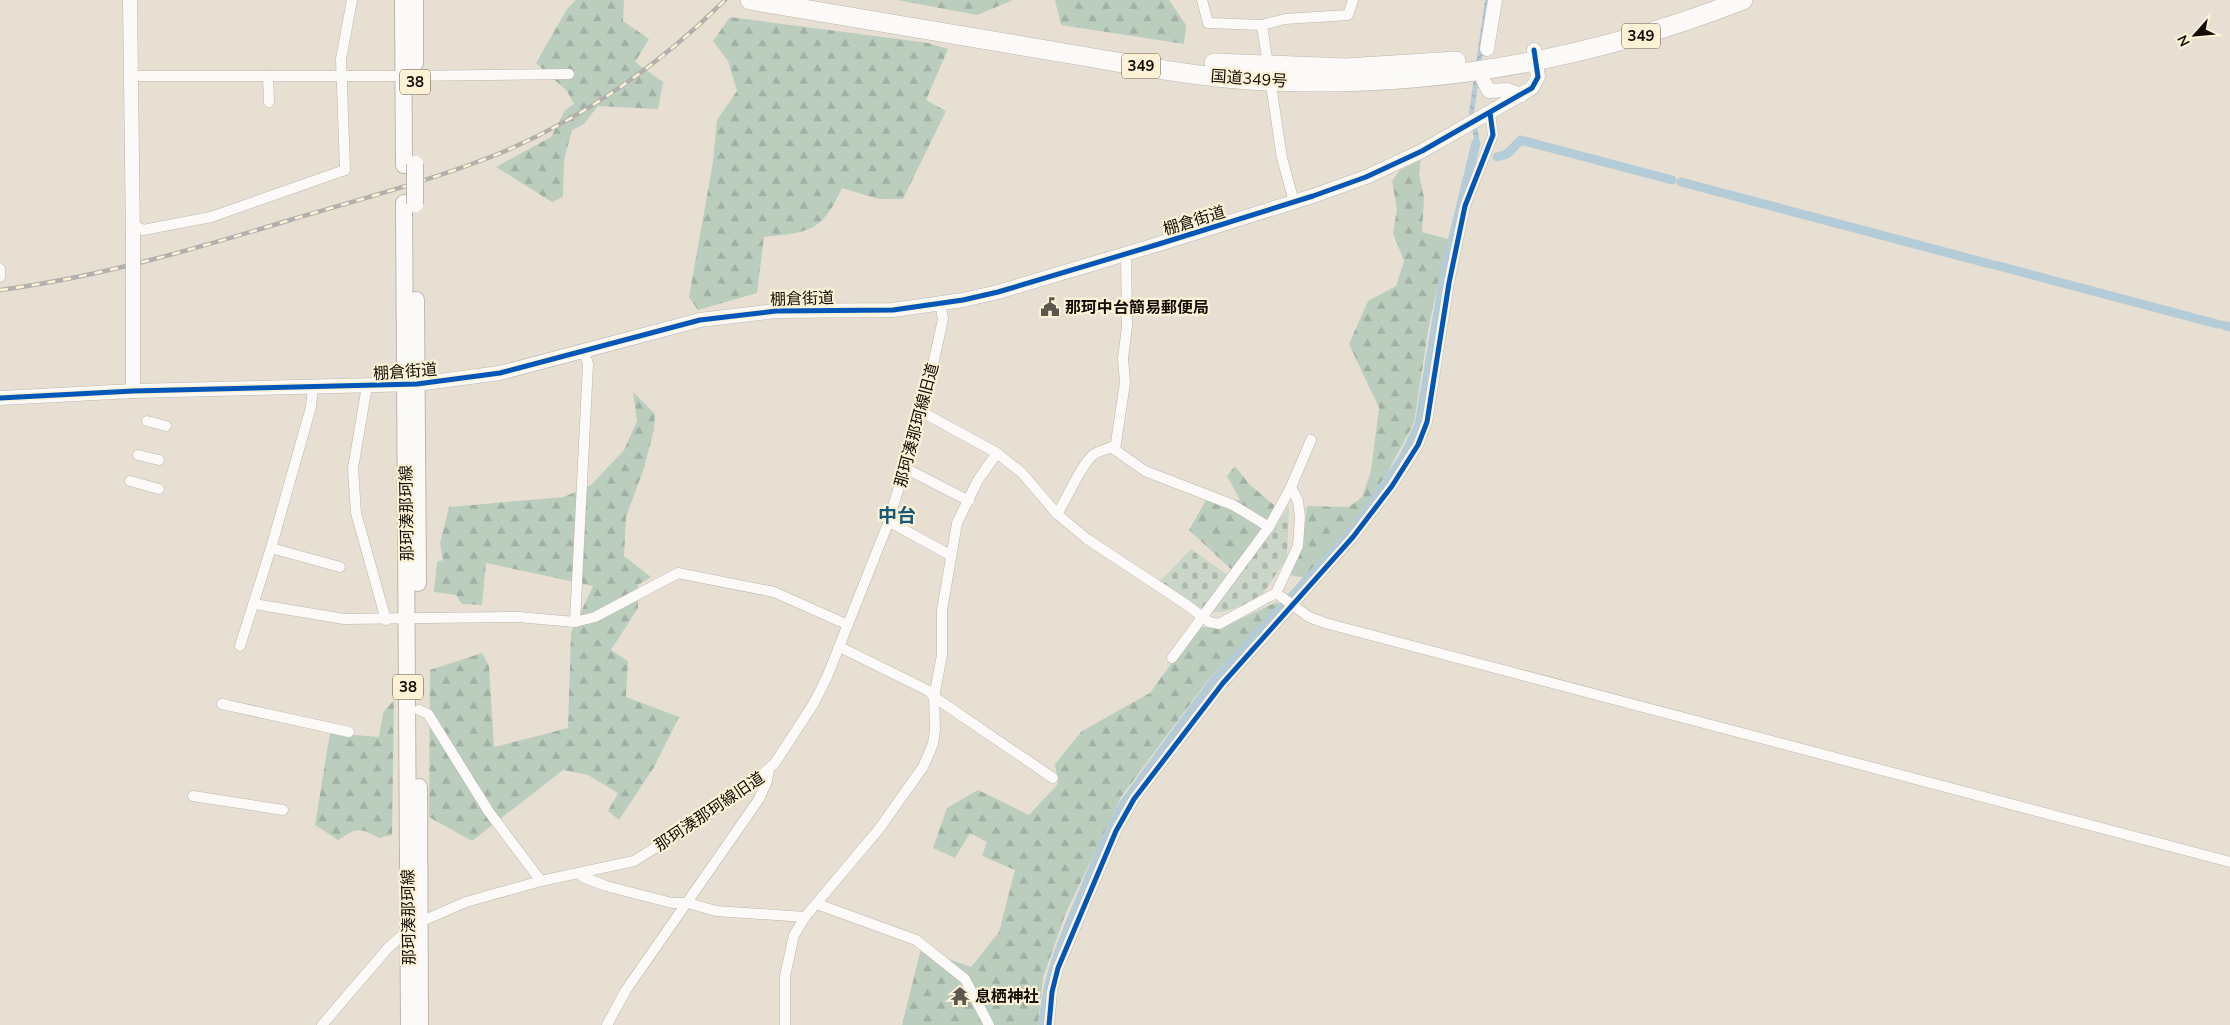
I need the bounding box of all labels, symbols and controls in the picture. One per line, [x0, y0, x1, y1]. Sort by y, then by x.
north arrow [2170, 10, 2220, 60]
road number: 349 [1622, 24, 1660, 48]
text: N [2173, 32, 2195, 50]
road number: 349 [1122, 54, 1160, 78]
street label: 国道349号 [1210, 65, 1288, 93]
road number: 38 [400, 70, 430, 94]
street label: 棚倉街道 [1160, 201, 1228, 241]
street label: 棚倉街道 [770, 287, 834, 311]
public building icon: 那珂中台簡易郵便局 [1039, 296, 1061, 318]
place label: 那珂中台簡易郵便局 [1065, 297, 1209, 319]
street label: 棚倉街道 [372, 359, 438, 385]
street label: 那珂湊那珂線旧道 [890, 361, 944, 490]
street label: 那珂湊那珂線 [395, 465, 419, 561]
district label: 中台 [878, 503, 916, 529]
road number: 38 [393, 674, 423, 700]
street label: 那珂湊那珂線旧道 [650, 767, 769, 857]
street label: 那珂湊那珂線 [397, 869, 421, 965]
temple icon: 息栖神社 [949, 985, 971, 1007]
place label: 息栖神社 [975, 986, 1039, 1008]

